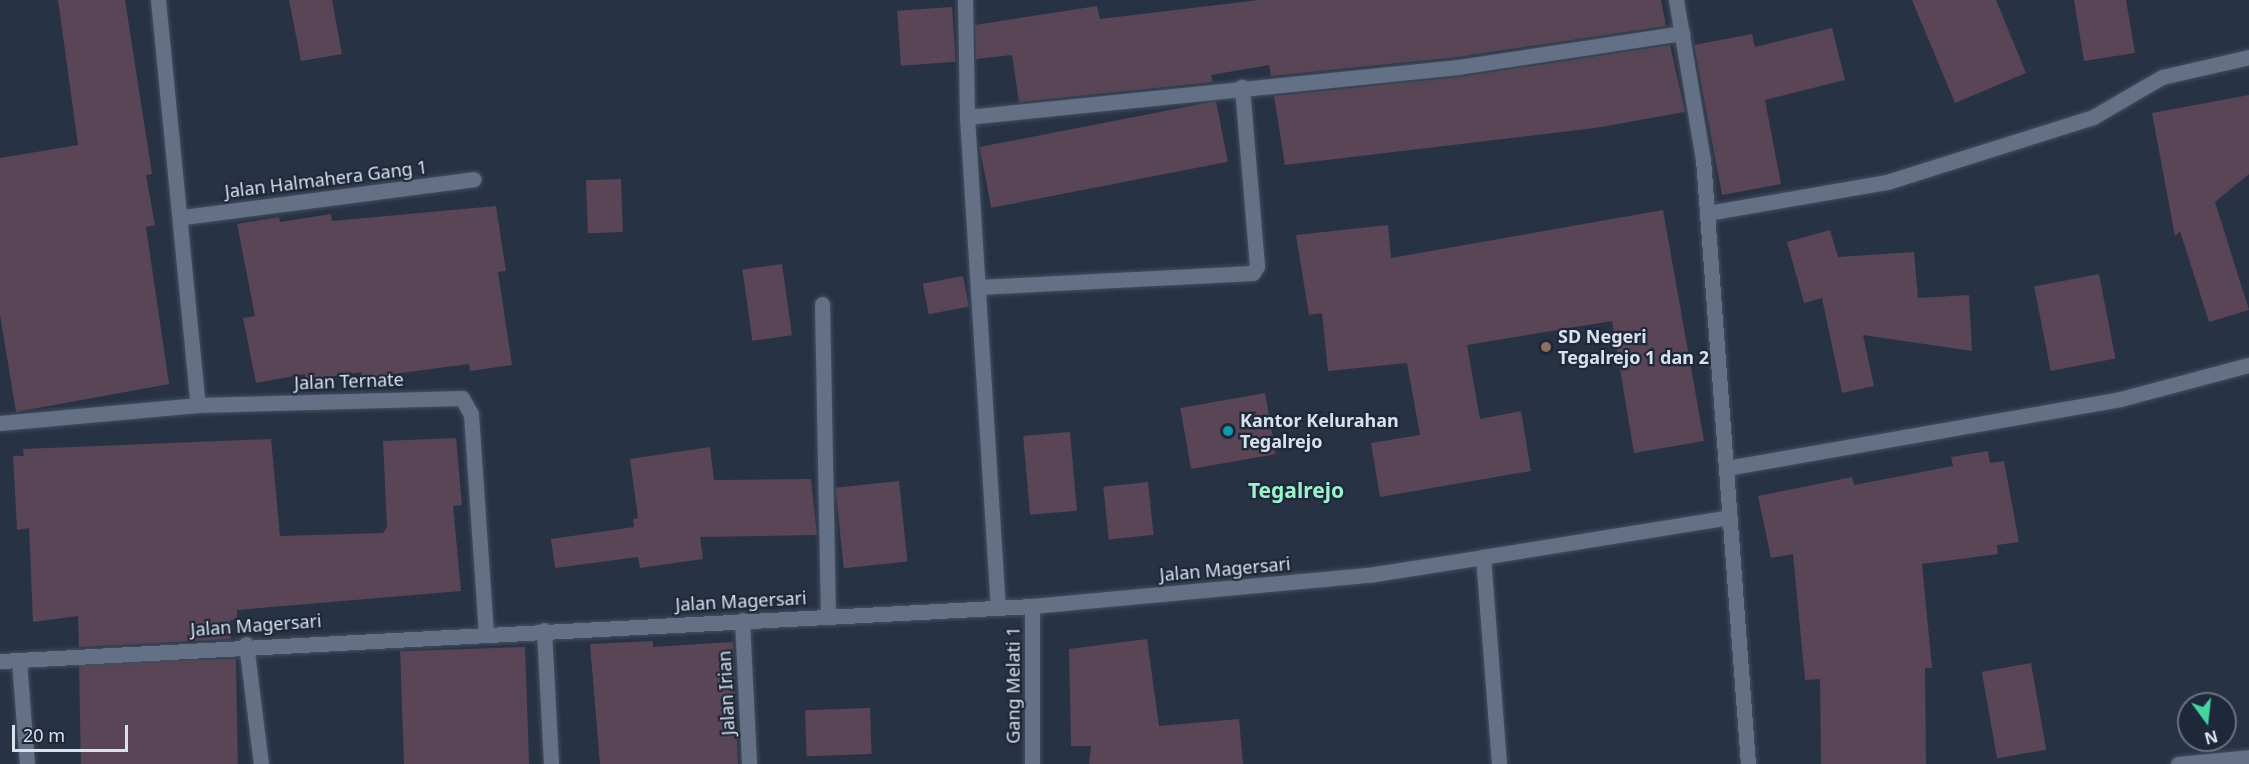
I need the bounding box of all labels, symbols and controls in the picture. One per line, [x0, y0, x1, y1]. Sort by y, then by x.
street label: Jalan Halmahera Gang 1 [223, 156, 429, 202]
place label: SD Negeri Tegalrejo 1 dan 2 [1558, 326, 1709, 368]
marker: SD Negeri Tegalrejo 1 dan 2 [1539, 340, 1553, 354]
street label: Jalan Ternate [294, 368, 404, 394]
place label: Kantor Kelurahan Tegalrejo [1240, 410, 1399, 452]
marker: Kantor Kelurahan Tegalrejo [1221, 424, 1235, 438]
district label: Tegalrejo [1248, 477, 1344, 503]
street label: Jalan Magersari [1159, 553, 1291, 585]
street label: Jalan Magersari [675, 587, 807, 615]
street label: Jalan Magersari [190, 610, 322, 640]
street label: Gang Melati 1 [1002, 626, 1024, 744]
street label: Jalan Irian [713, 650, 739, 736]
north arrow [2177, 692, 2237, 752]
scale bar [15, 713, 130, 751]
text: 20 m [23, 723, 65, 747]
text: N [2202, 725, 2220, 750]

